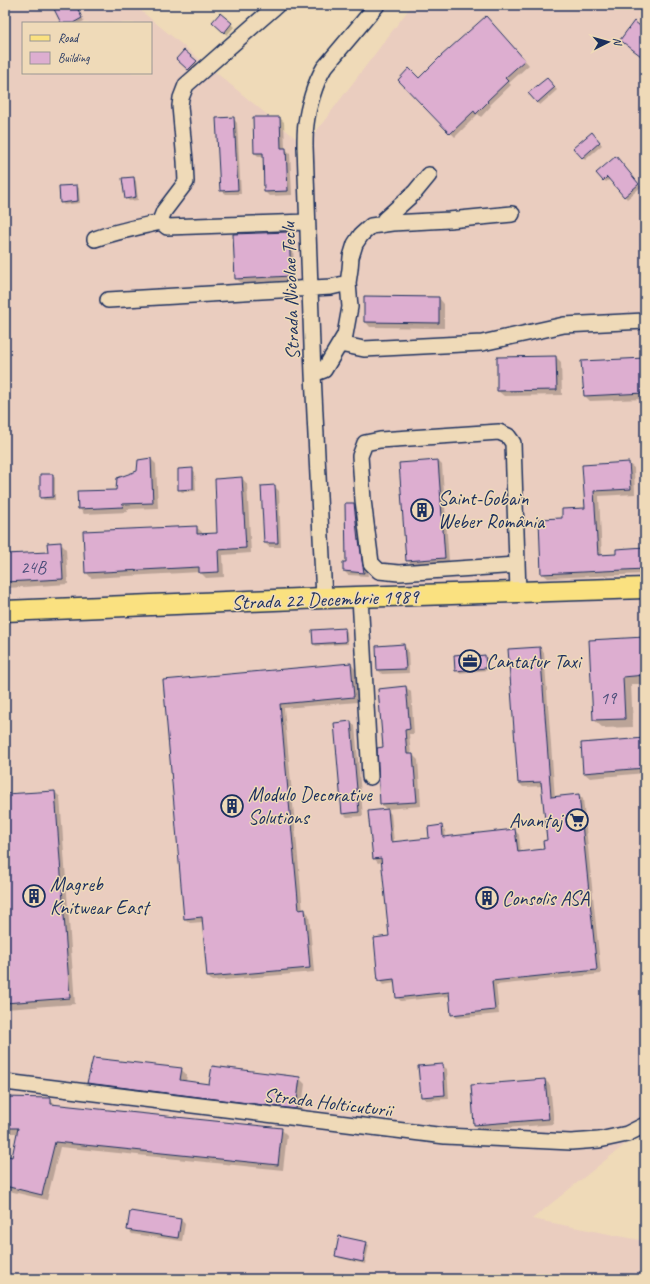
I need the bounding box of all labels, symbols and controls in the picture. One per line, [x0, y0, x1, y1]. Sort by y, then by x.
legend [22, 22, 152, 74]
north arrow [588, 22, 628, 62]
text: Road [58, 30, 80, 46]
text: N [611, 37, 625, 47]
text: Building [58, 50, 90, 66]
street label: Strada Nicolae Teclu [276, 220, 305, 360]
place label: Saint-Gobain Weber România [438, 486, 546, 534]
building icon: Saint-Gobain Weber România [409, 497, 435, 523]
house number: 24B [20, 556, 47, 578]
street label: Strada 22 Decembrie 1989 [231, 584, 421, 615]
office icon: Cantatur Taxi [457, 648, 483, 674]
place label: Cantatur Taxi [486, 649, 583, 674]
house number: 19 [600, 687, 618, 709]
place label: Modulo Decorative Solutions [248, 782, 373, 830]
building icon: Modulo Decorative Solutions [219, 793, 245, 819]
supermarket icon: Avantaj [564, 807, 590, 833]
place label: Avantaj [509, 808, 564, 833]
place label: Magreb Knitwear East [50, 872, 152, 920]
building icon: Magreb Knitwear East [21, 883, 47, 909]
building icon: Consolis ASA [474, 885, 500, 911]
place label: Consolis ASA [502, 886, 590, 911]
street label: Strada Holticuturii [262, 1082, 396, 1123]

